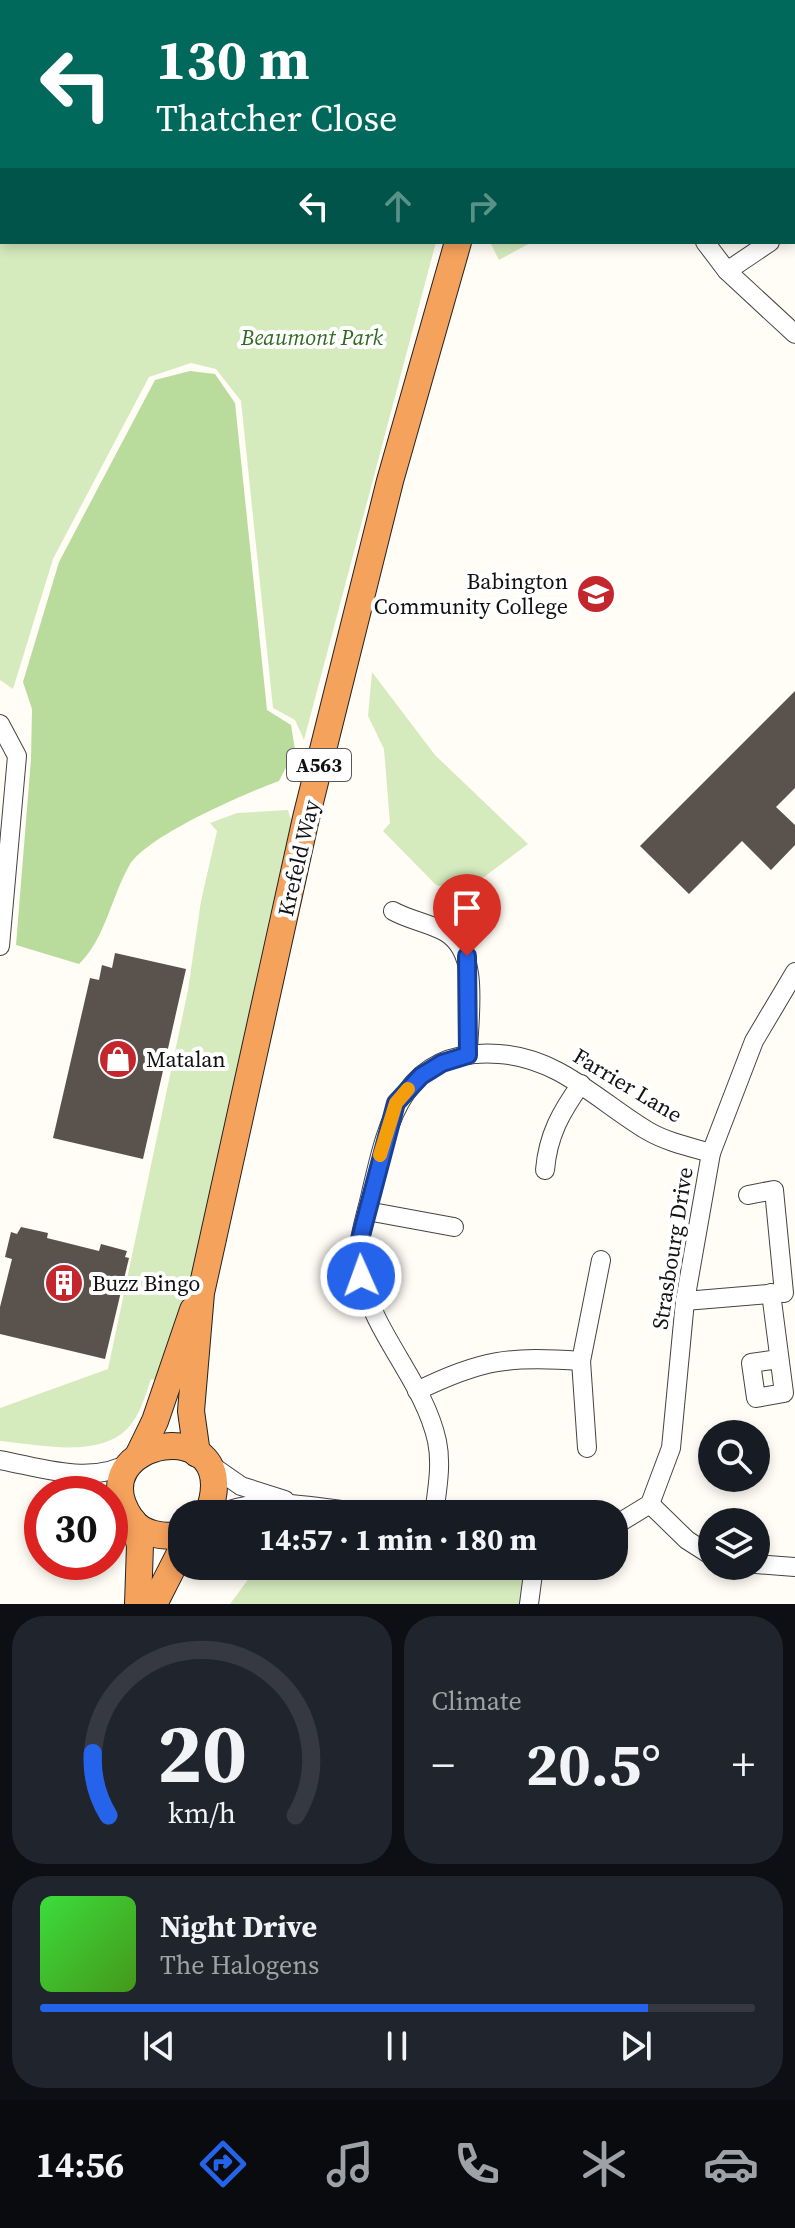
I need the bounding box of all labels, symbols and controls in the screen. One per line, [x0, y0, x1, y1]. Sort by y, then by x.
text: 130 m [156, 21, 310, 98]
icon: left [24, 32, 128, 136]
text: Thatcher Close [156, 94, 397, 143]
icon: left [292, 184, 336, 228]
icon: ahead [376, 184, 420, 228]
icon: right [460, 184, 504, 228]
park label: Beaumont Park [240, 322, 383, 352]
place label: Babington Community College [374, 566, 568, 621]
school or university icon: Babington Community College [575, 573, 617, 615]
road number: A563 [287, 749, 351, 781]
street label: Krefeld Way [270, 796, 326, 919]
pin [433, 874, 501, 956]
icon: arrive [445, 886, 489, 930]
shop icon: Matalan [97, 1038, 139, 1080]
street label: Farrier Lane [568, 1041, 688, 1129]
place label: Matalan [146, 1044, 226, 1074]
street label: Strasbourg Drive [644, 1165, 700, 1331]
position arrow [319, 1234, 403, 1318]
building icon: Buzz Bingo [43, 1262, 85, 1304]
place label: Buzz Bingo [92, 1268, 200, 1298]
map controls [698, 1420, 770, 1580]
button: search [698, 1420, 770, 1492]
speed limit sign: 30 [24, 1476, 128, 1580]
button: layers [698, 1508, 770, 1580]
text: 14:57 · 1 min · 180 m [259, 1519, 537, 1560]
text: Climate [432, 1683, 522, 1719]
text: 20 [157, 1696, 247, 1810]
text: 20.5° [526, 1723, 661, 1805]
text: − [432, 1734, 455, 1795]
text: + [732, 1734, 755, 1795]
text: km/h [168, 1793, 236, 1833]
text: Night Drive [160, 1906, 317, 1947]
text: The Halogens [160, 1947, 319, 1983]
icon: previous [137, 2024, 181, 2068]
icon: pause [375, 2024, 419, 2068]
icon: next [614, 2024, 658, 2068]
icon: directions [195, 2136, 251, 2192]
icon: music [322, 2136, 378, 2192]
icon: phone [449, 2136, 505, 2192]
icon: climate [576, 2136, 632, 2192]
icon: car [703, 2136, 759, 2192]
text: 14:56 [36, 2140, 124, 2189]

